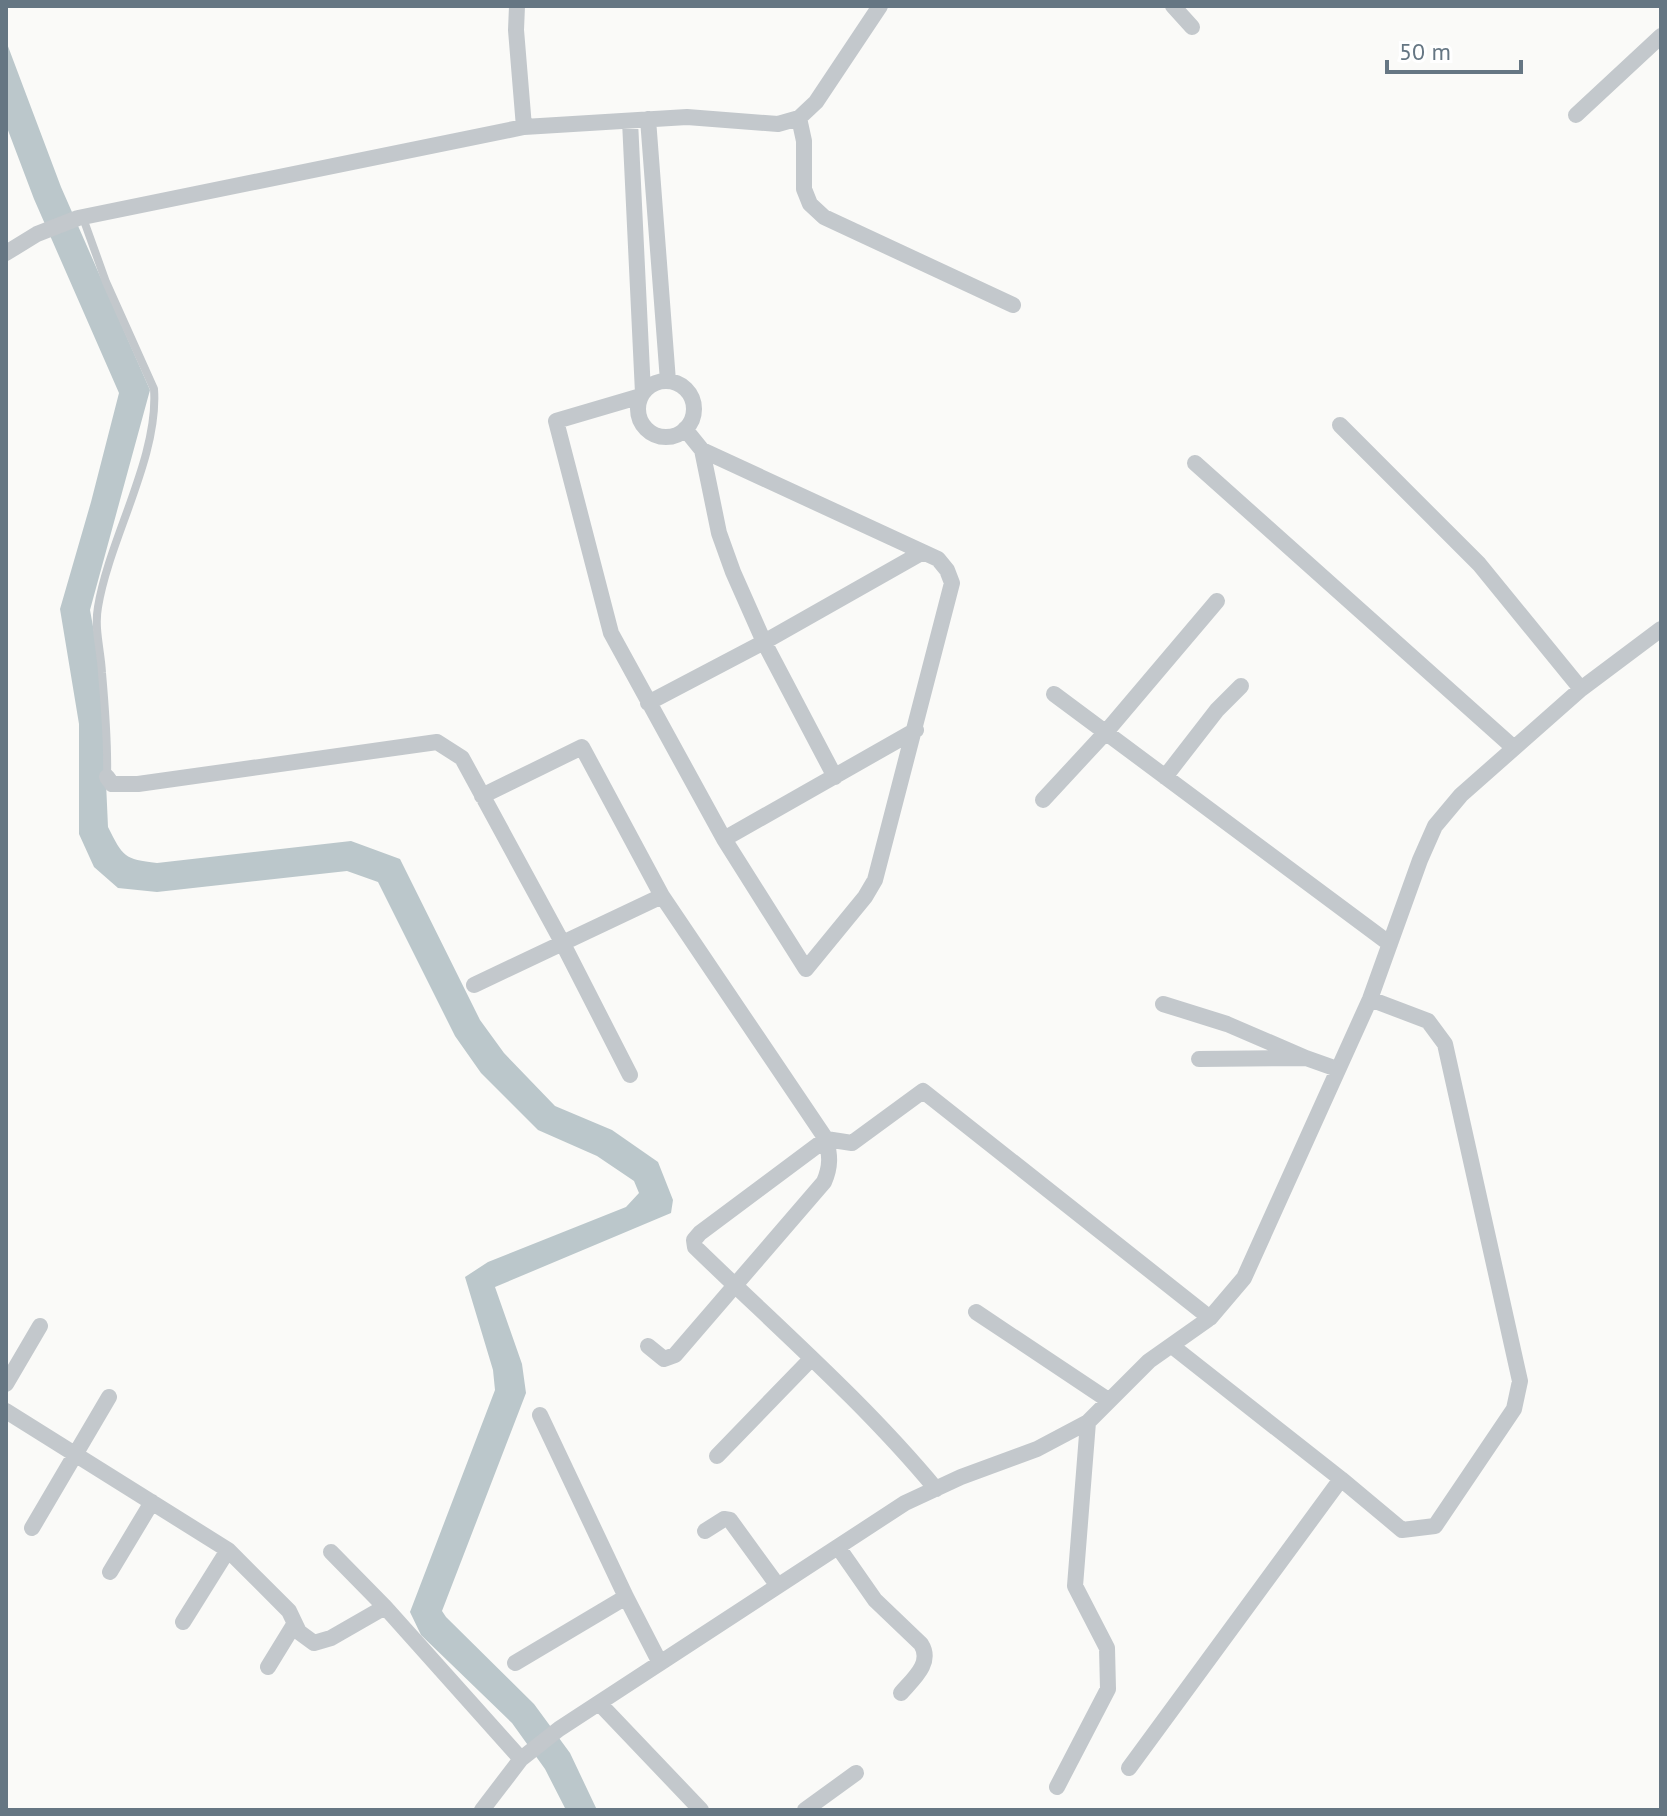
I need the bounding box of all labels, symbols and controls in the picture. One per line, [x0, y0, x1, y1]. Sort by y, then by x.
scale bar [1387, 24, 1521, 74]
text: 50 m [1399, 36, 1451, 67]

